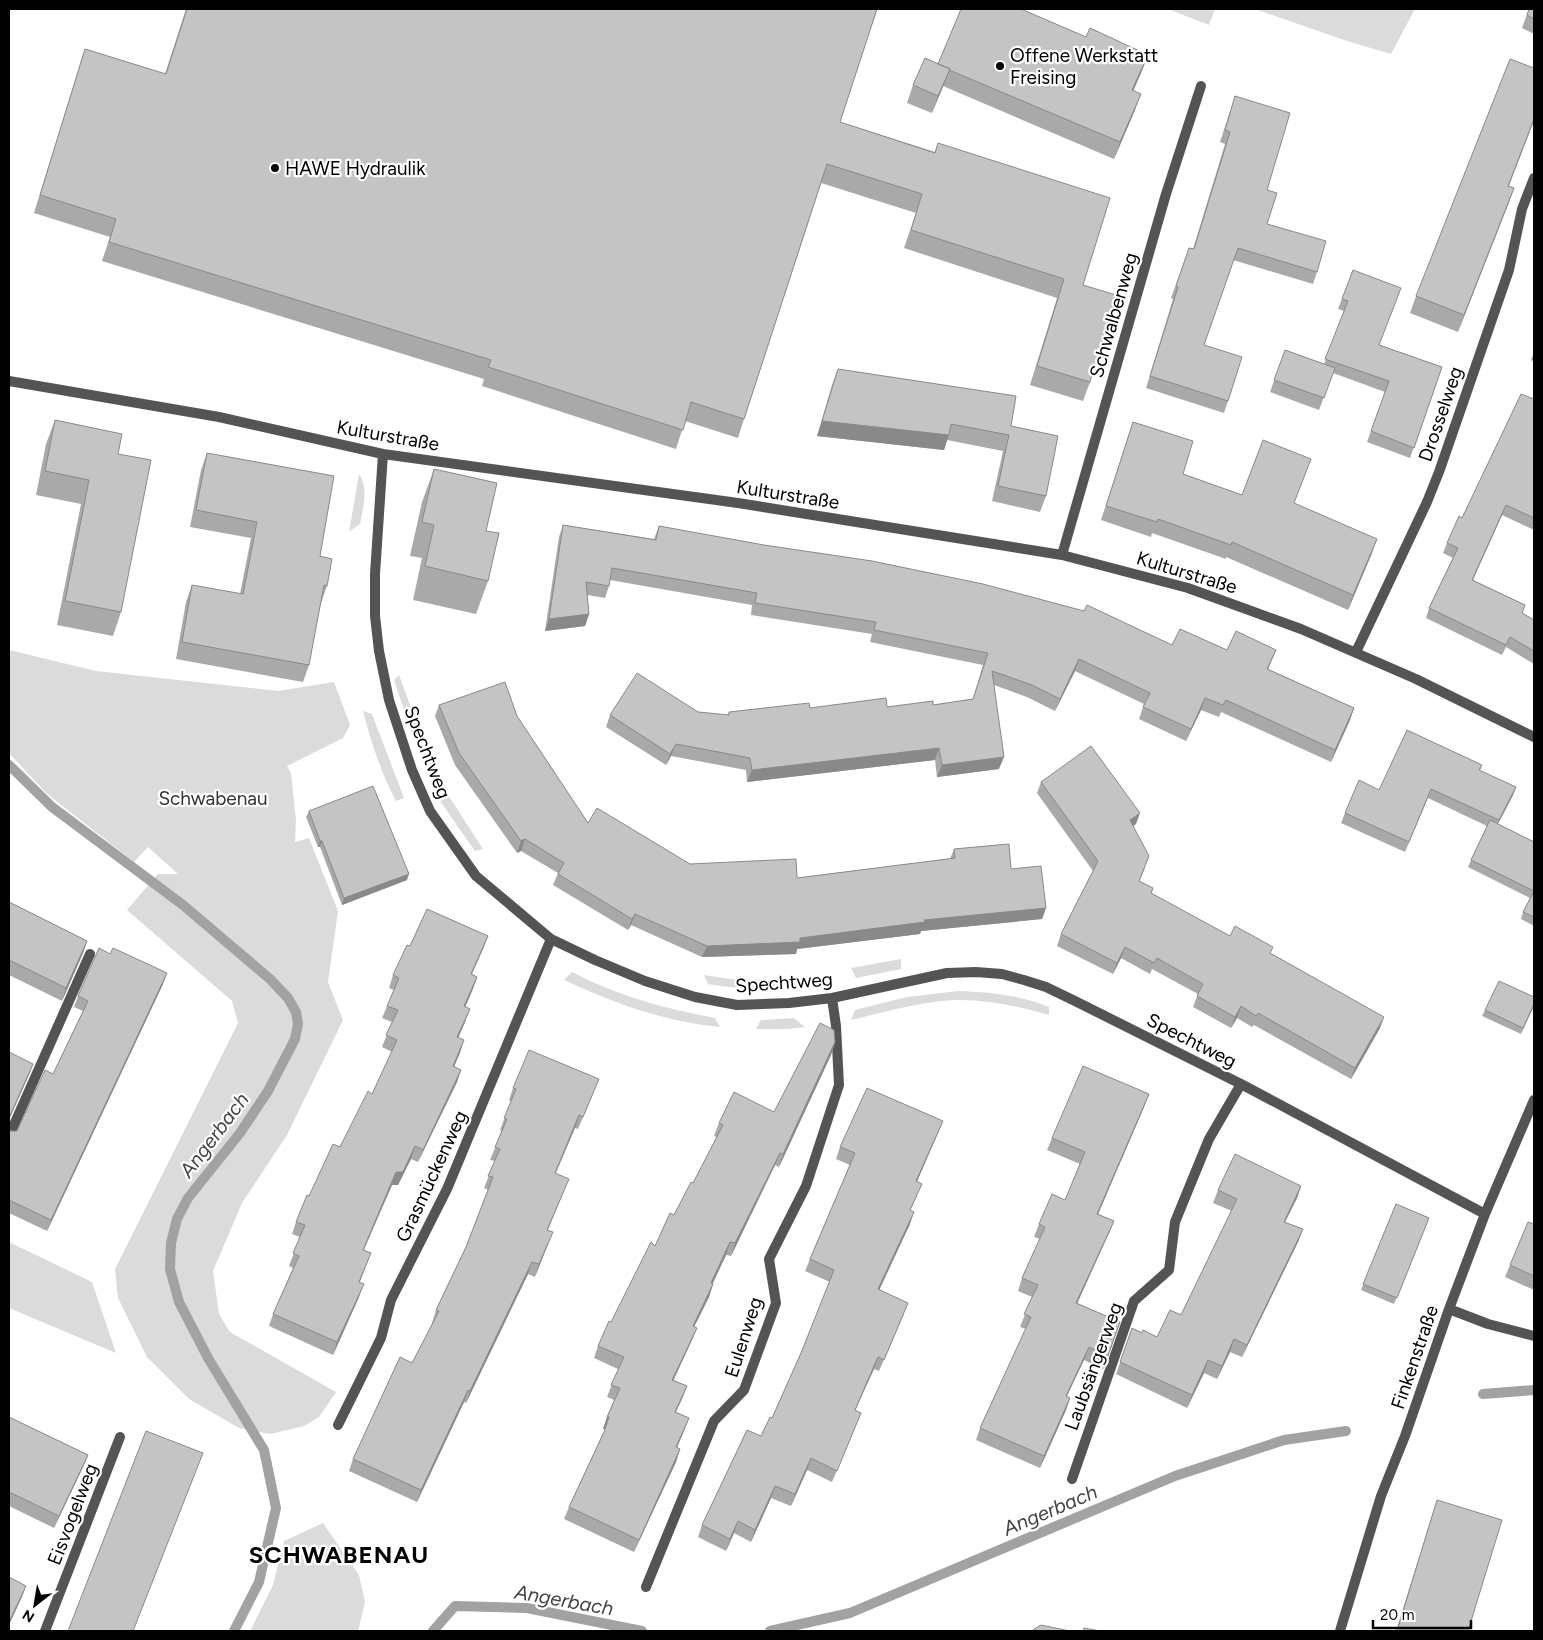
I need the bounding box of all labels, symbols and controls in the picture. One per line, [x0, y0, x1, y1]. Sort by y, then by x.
place label: Offene Werkstatt Freising [1010, 44, 1158, 89]
marker: Offene Werkstatt Freising [994, 60, 1006, 72]
place label: HAWE Hydraulik [285, 157, 426, 180]
marker: HAWE Hydraulik [269, 162, 281, 174]
street label: Schwalbenweg [1085, 250, 1142, 380]
street label: Drosselweg [1413, 364, 1467, 465]
street label: Kulturstraße [335, 415, 441, 456]
street label: Kulturstraße [735, 475, 841, 514]
street label: Kulturstraße [1134, 546, 1240, 599]
street label: Spechtweg [399, 703, 456, 802]
park label: Schwabenau [158, 787, 268, 810]
street label: Spechtweg [735, 968, 833, 997]
street label: Spechtweg [1143, 1008, 1240, 1073]
water label: Angerbach [174, 1088, 254, 1183]
street label: Grasmückenweg [391, 1107, 472, 1246]
street label: Eulenweg [720, 1294, 767, 1380]
street label: Laubsängerweg [1060, 1299, 1127, 1433]
street label: Finkenstraße [1386, 1302, 1443, 1412]
street label: Eisvogelweg [43, 1460, 102, 1568]
water label: Angerbach [998, 1479, 1101, 1541]
district label: SCHWABENAU [249, 1540, 429, 1569]
water label: Angerbach [512, 1579, 615, 1620]
north arrow [10, 1580, 60, 1630]
scale bar [1373, 1598, 1470, 1630]
text: N [20, 1606, 38, 1626]
text: 20 m [1380, 1606, 1414, 1624]

